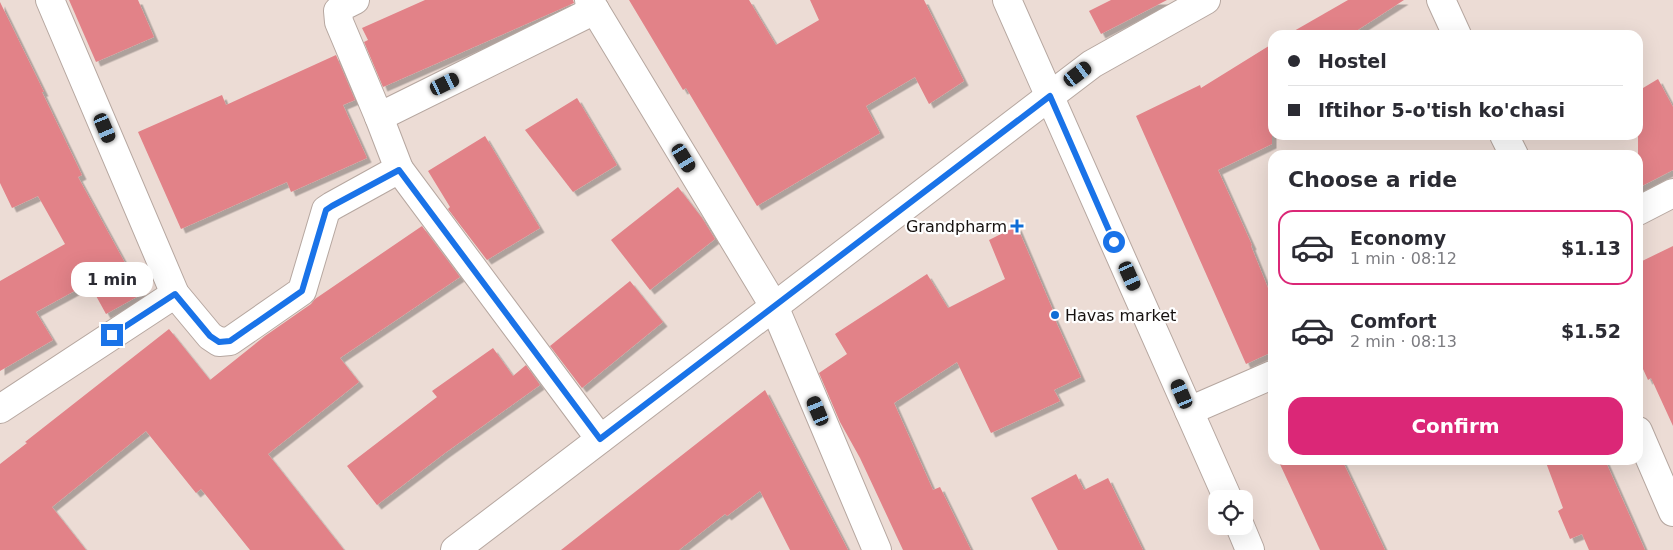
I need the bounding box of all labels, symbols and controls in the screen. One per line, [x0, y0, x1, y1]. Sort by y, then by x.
text: Hostel [1318, 50, 1387, 72]
car [1061, 59, 1094, 89]
car [428, 71, 461, 97]
text: Iftihor 5-o'tish ko'chasi [1318, 99, 1565, 121]
car [92, 111, 117, 145]
car [669, 141, 698, 175]
text: Choose a ride [1288, 167, 1457, 192]
place label: Grandpharm [906, 217, 1007, 236]
marker: Grandpharm [1011, 220, 1023, 232]
icon: car [1290, 225, 1335, 270]
text: Economy [1350, 227, 1446, 249]
route start [1103, 231, 1125, 253]
text: $1.13 [1561, 237, 1621, 259]
text: 1 min · 08:12 [1350, 249, 1457, 268]
car [1117, 259, 1142, 293]
callout: 1 min [71, 262, 153, 298]
text: 1 min [87, 270, 137, 289]
place label: Havas market [1065, 306, 1176, 325]
icon: car [1290, 308, 1335, 353]
marker: Havas market [1049, 309, 1061, 321]
text: Comfort [1350, 310, 1437, 332]
text: $1.52 [1561, 320, 1621, 342]
route end [101, 324, 123, 346]
text: 2 min · 08:13 [1350, 332, 1457, 351]
car [1169, 377, 1194, 411]
car [805, 394, 830, 428]
button: Confirm [1288, 397, 1623, 455]
map controls [1208, 490, 1253, 535]
button: locate [1208, 490, 1253, 535]

